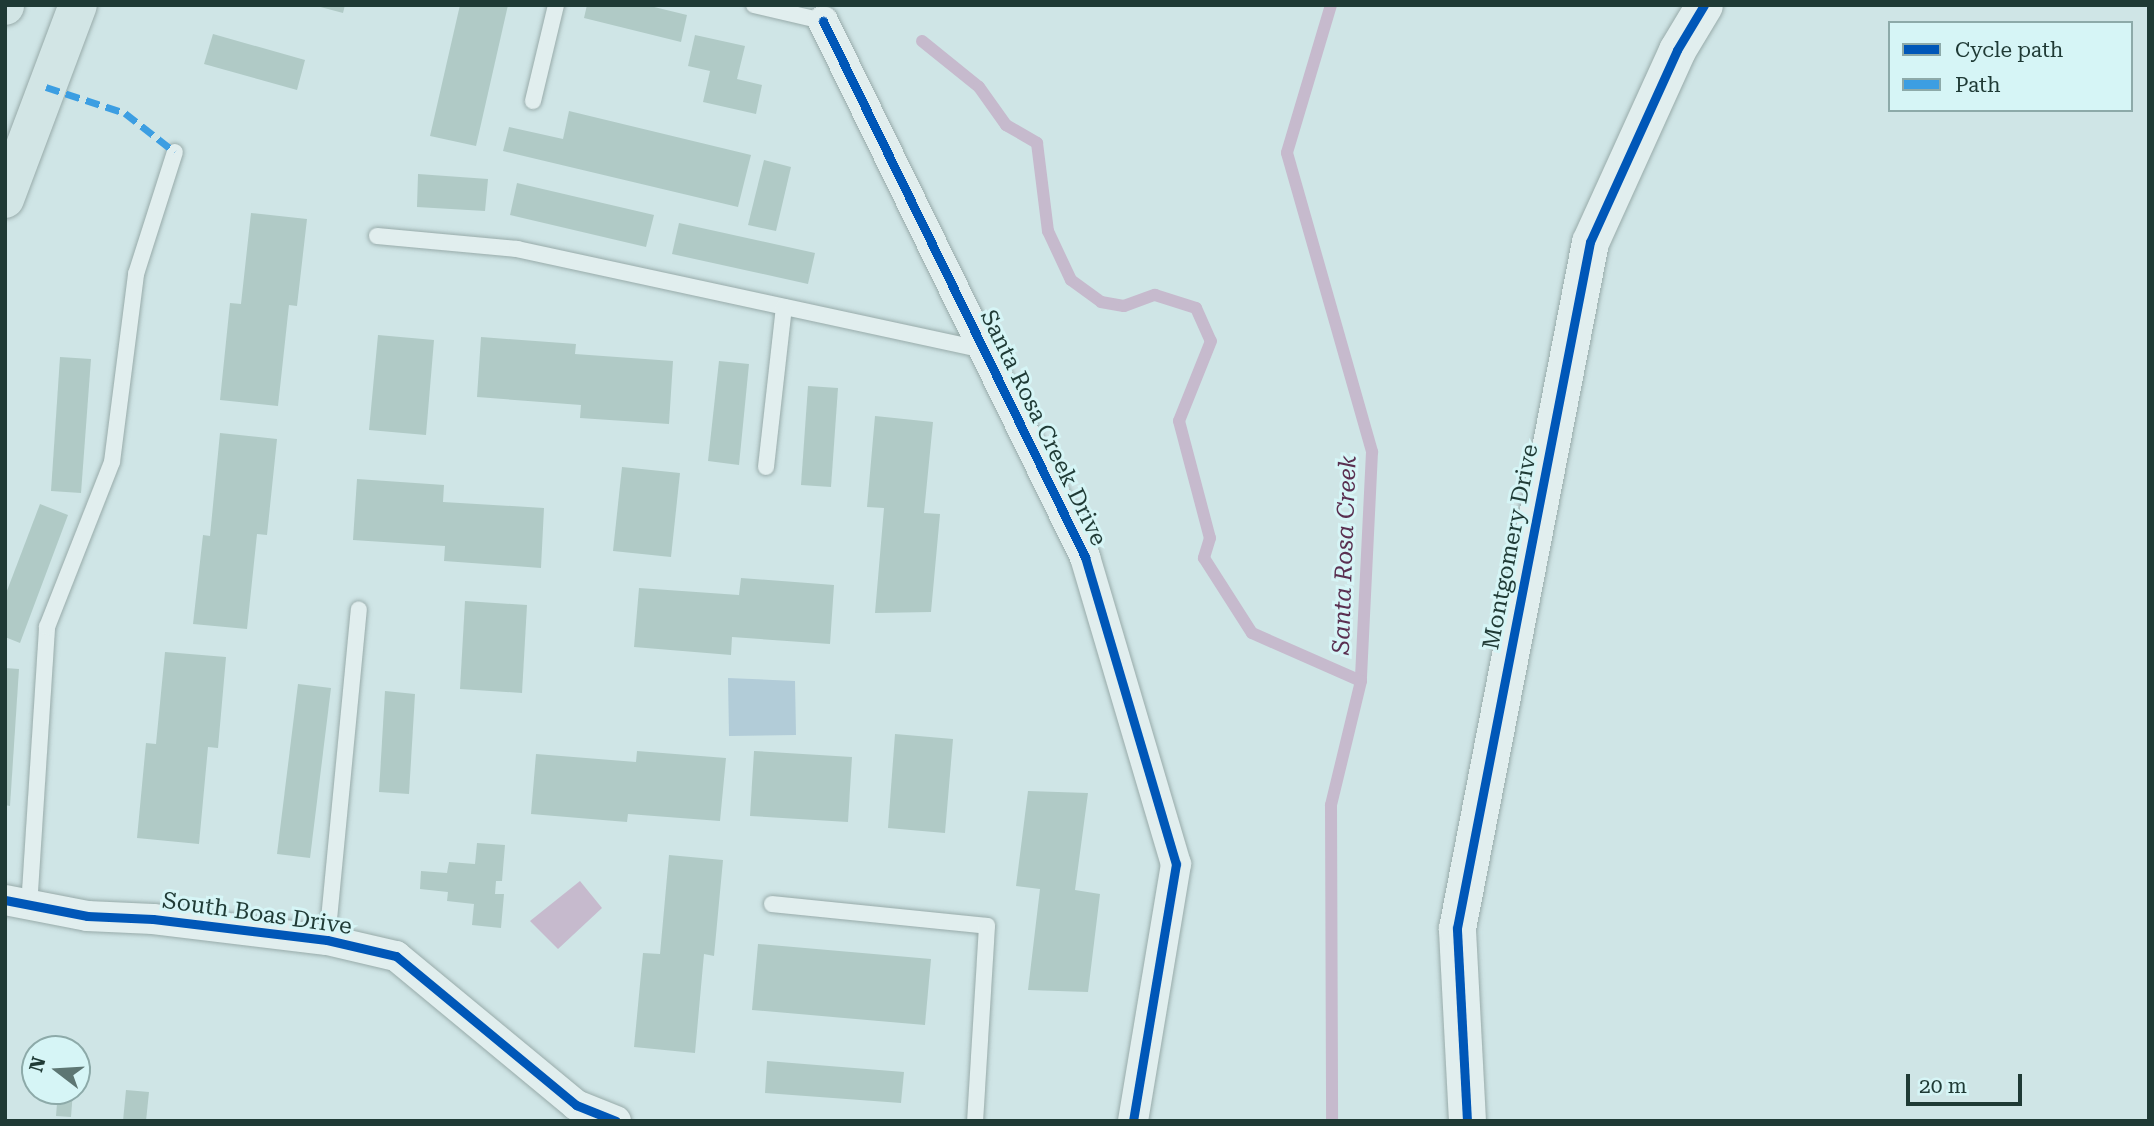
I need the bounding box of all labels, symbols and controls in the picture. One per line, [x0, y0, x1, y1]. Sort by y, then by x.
legend [1888, 21, 2133, 112]
text: Cycle path [1955, 38, 2063, 62]
text: Path [1955, 73, 2001, 97]
street label: Santa Rosa Creek Drive [974, 306, 1112, 550]
street label: Montgomery Drive [1478, 442, 1544, 652]
water label: Santa Rosa Creek [1327, 455, 1363, 655]
street label: South Boas Drive [160, 887, 354, 941]
north arrow [21, 1035, 91, 1105]
text: N [24, 1054, 50, 1075]
scale bar [1909, 1060, 2024, 1104]
text: 20 m [1919, 1074, 1967, 1098]

